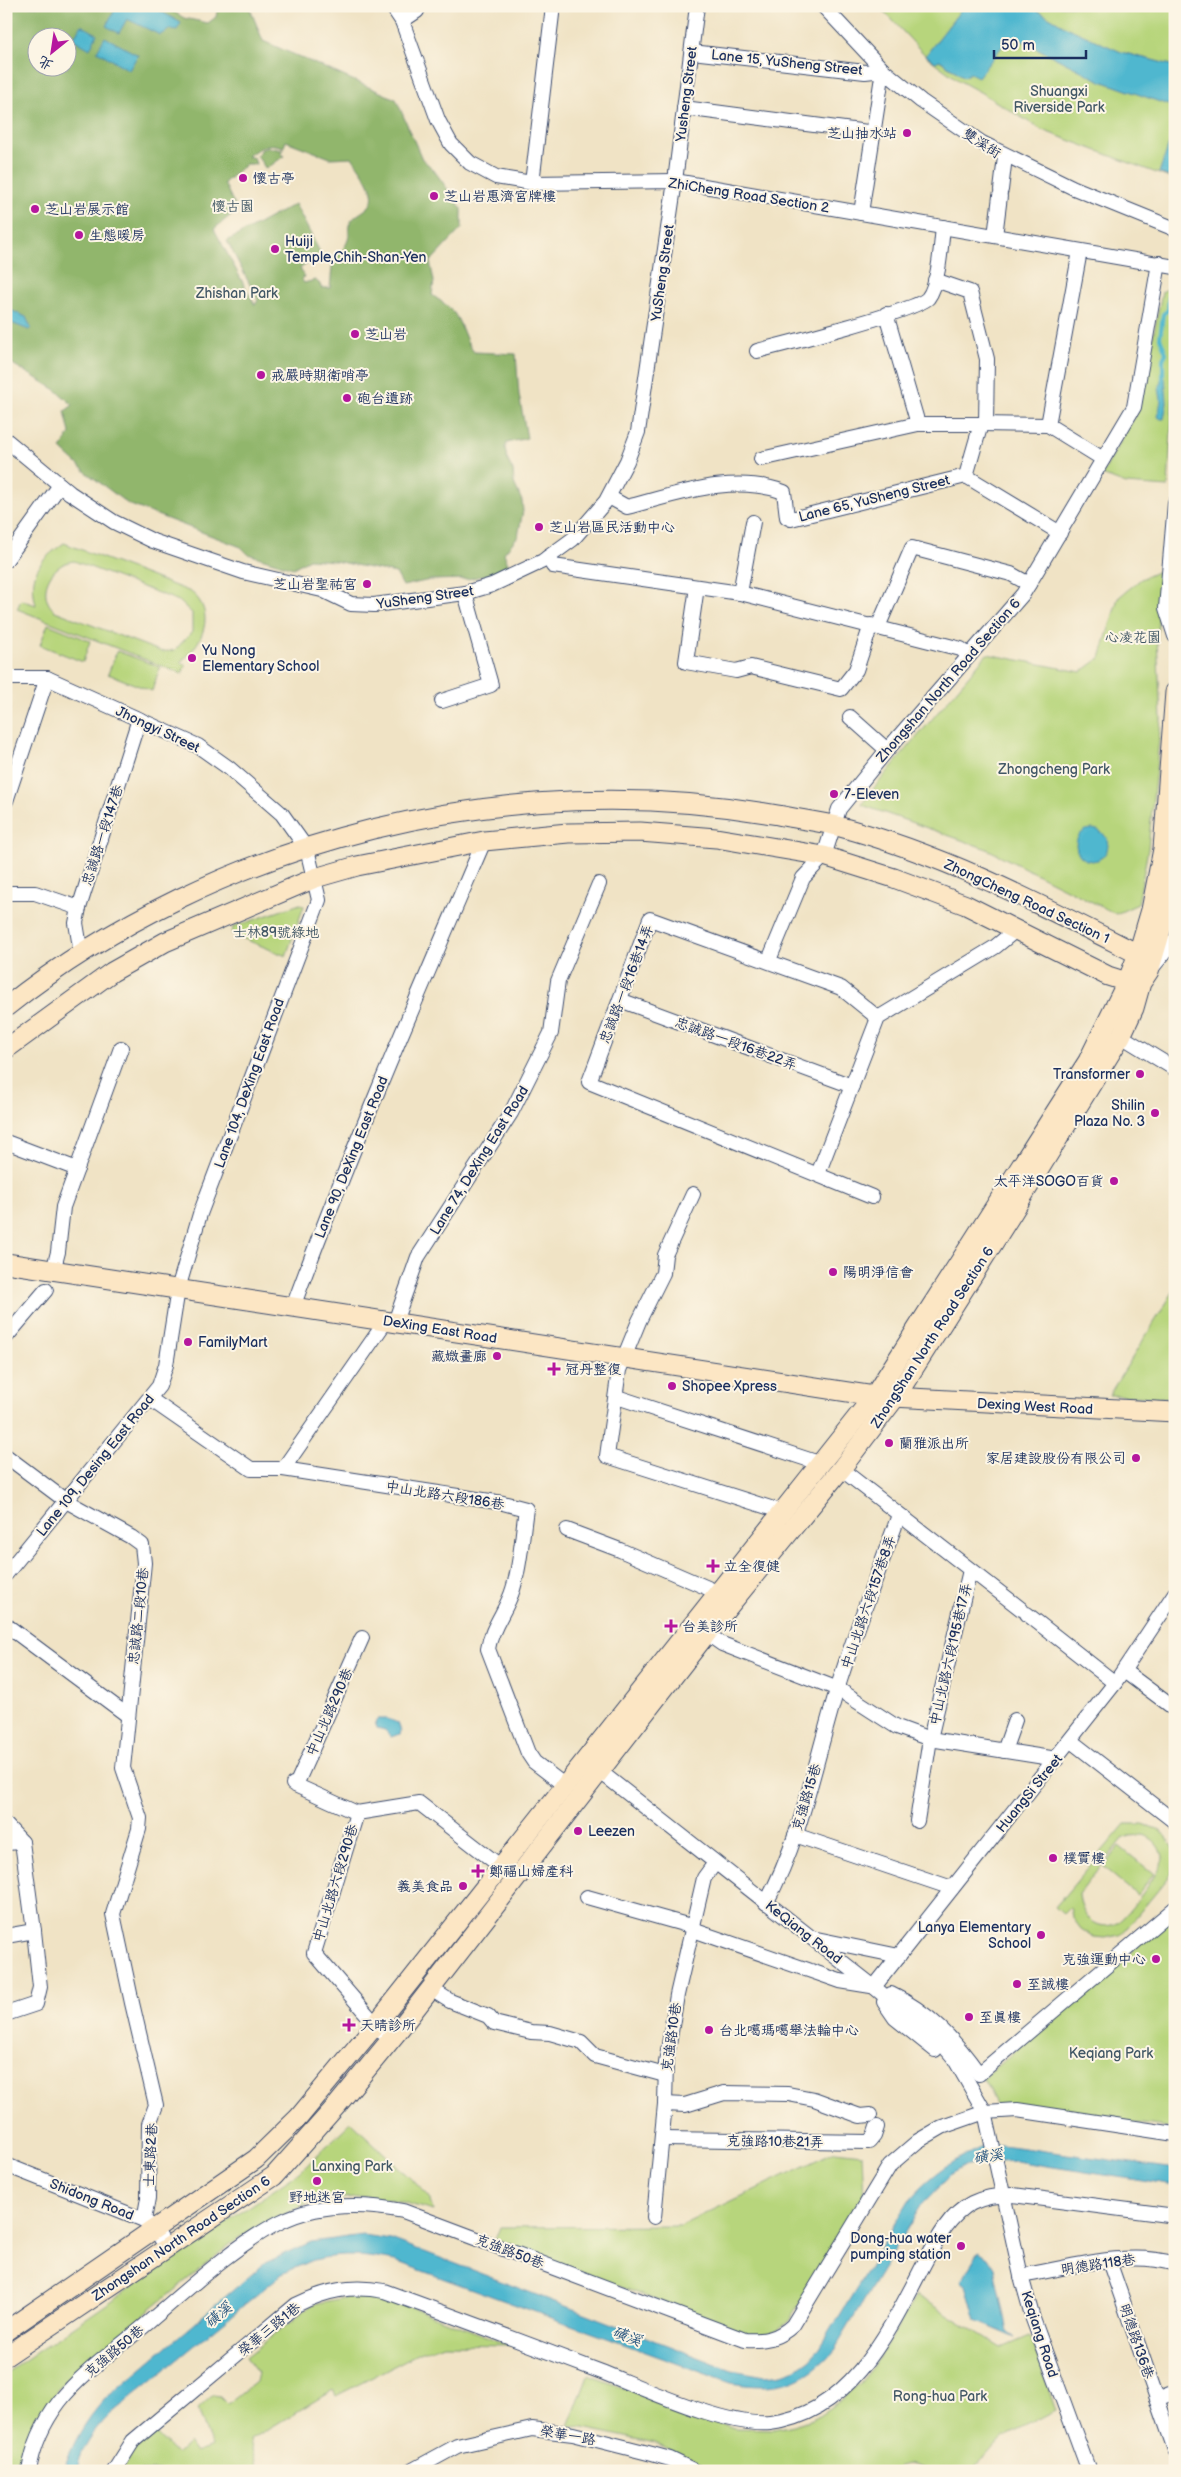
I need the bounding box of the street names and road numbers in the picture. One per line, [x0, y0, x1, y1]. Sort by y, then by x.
street label: Yusheng Street [672, 45, 701, 144]
street label: Lane 15, YuSheng Street [710, 46, 864, 79]
street label: 雙溪街 [959, 125, 1004, 162]
street label: ZhiCheng Road Section 2 [666, 174, 831, 217]
street label: YuSheng Street [647, 223, 678, 324]
street label: Lane 65, YuSheng Street [797, 471, 952, 526]
street label: YuSheng Street [375, 582, 475, 613]
street label: Zhongshan North Road Section 6 [872, 595, 1024, 766]
street label: Jhongyi Street [113, 703, 203, 757]
street label: 忠誠路一段147巷 [78, 782, 127, 888]
street label: ZhongCheng Road Section 1 [941, 855, 1112, 947]
street label: 忠誠路一段16巷14弄 [596, 922, 657, 1046]
street label: Lane 104, DeXing East Road [211, 996, 288, 1170]
street label: 忠誠路一段16巷22弄 [673, 1014, 799, 1073]
street label: Lane 90, DeXing East Road [311, 1074, 392, 1241]
street label: Lane 74, DeXing East Road [427, 1083, 532, 1238]
street label: ZhongShan North Road Section 6 [867, 1243, 998, 1432]
street label: DeXing East Road [382, 1312, 498, 1347]
street label: Lane 109, Desing East Road [33, 1391, 158, 1540]
street label: Dexing West Road [976, 1395, 1093, 1418]
street label: 中山北路六段186巷 [384, 1478, 507, 1513]
street label: 中山北路六段157巷8弄 [838, 1533, 899, 1671]
street label: 忠誠路二段10巷 [125, 1566, 152, 1666]
street label: 中山北路六段195巷17弄 [926, 1581, 975, 1727]
street label: 中山北路290巷 [302, 1665, 357, 1759]
street label: HuangSi Street [993, 1750, 1067, 1836]
street label: 克強路15巷 [788, 1761, 825, 1833]
street label: 中山北路六段290巷 [309, 1821, 362, 1944]
street label: KeQiang Road [762, 1897, 846, 1968]
street label: 克強路10巷 [658, 2000, 685, 2073]
street label: 士東路2巷 [140, 2121, 161, 2188]
street label: 克強路10巷21弄 [726, 2132, 824, 2151]
street label: Zhongshan North Road Section 6 [88, 2172, 274, 2305]
street label: Shidong Road [47, 2175, 136, 2224]
street label: 克強路50巷 [473, 2231, 548, 2273]
street label: 明德路118巷 [1060, 2251, 1137, 2278]
street label: Keqiang Road [1018, 2289, 1062, 2380]
street label: 榮華三路1巷 [235, 2298, 305, 2360]
street label: 明德路136巷 [1116, 2301, 1158, 2382]
street label: 克強路50巷 [81, 2321, 148, 2381]
street label: 榮華一路 [539, 2422, 597, 2449]

